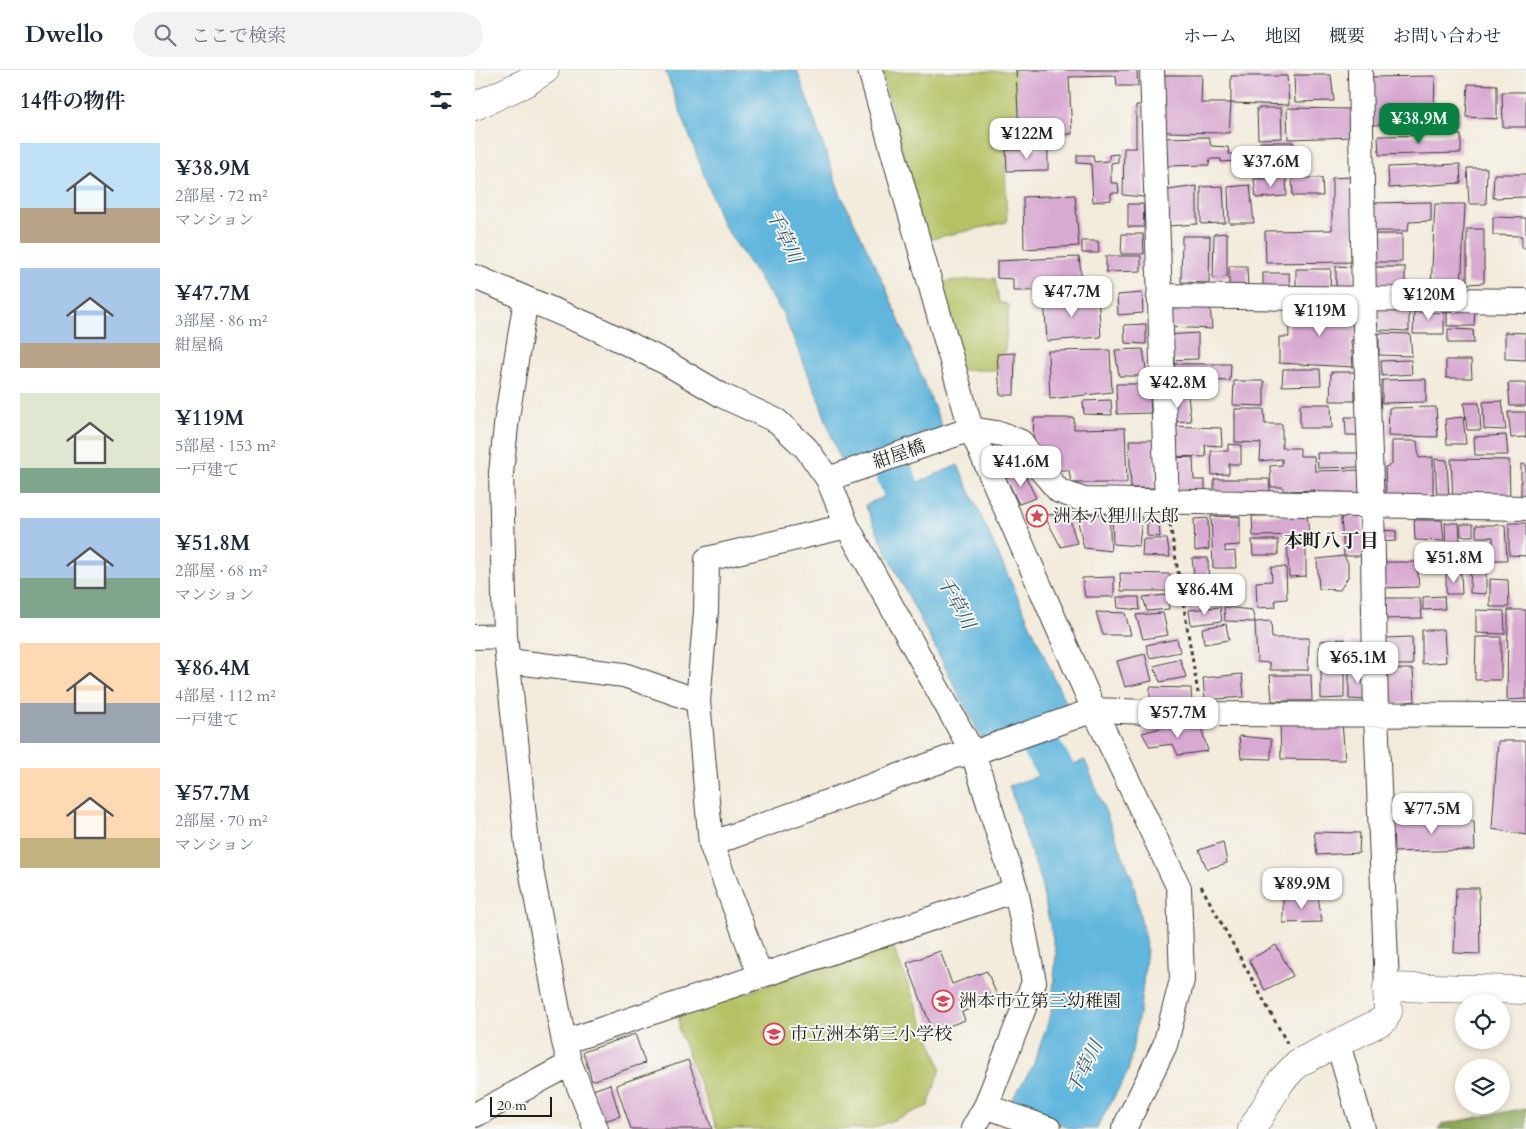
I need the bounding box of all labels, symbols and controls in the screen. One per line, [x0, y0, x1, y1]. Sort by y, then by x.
search box [133, 12, 483, 57]
text: Dwello [25, 18, 103, 51]
icon: search [151, 21, 179, 49]
text: ここで検索 [191, 23, 286, 49]
text: ホーム [1183, 24, 1237, 49]
text: 地図 [1265, 24, 1301, 49]
text: 概要 [1329, 24, 1365, 49]
text: お問い合わせ [1393, 24, 1501, 49]
icon: filters [427, 86, 455, 114]
text: 14件の物件 [20, 87, 126, 116]
pin: ¥38.9M [1378, 102, 1460, 145]
text: ¥38.9M [1390, 108, 1448, 130]
pin: ¥122M [992, 118, 1062, 160]
text: ¥122M [1001, 123, 1053, 145]
pin: ¥37.6M [1230, 146, 1312, 188]
text: ¥37.6M [1242, 151, 1300, 173]
text: ¥38.9M [175, 154, 251, 183]
icon: home [60, 163, 120, 223]
text: 2部屋 · 72 m² [175, 185, 267, 207]
water label: 千草川 [760, 205, 809, 270]
text: マンション [175, 209, 254, 231]
pin: ¥47.7M [1031, 276, 1113, 318]
pin: ¥120M [1394, 278, 1464, 321]
text: ¥47.7M [175, 279, 251, 308]
text: ¥47.7M [1043, 281, 1101, 303]
text: ¥120M [1403, 284, 1455, 306]
icon: home [60, 288, 120, 348]
pin: ¥119M [1285, 294, 1355, 337]
text: ¥119M [1294, 300, 1346, 322]
text: 3部屋 · 86 m² [175, 310, 267, 332]
text: 紺屋橋 [175, 334, 223, 356]
pin: ¥42.8M [1137, 366, 1219, 409]
text: ¥42.8M [1149, 372, 1207, 394]
text: ¥119M [175, 404, 244, 433]
icon: home [60, 413, 120, 473]
street label: 紺屋橋 [870, 434, 929, 475]
text: 5部屋 · 153 m² [175, 435, 276, 457]
pin: ¥41.6M [980, 446, 1062, 488]
text: ¥41.6M [992, 451, 1050, 473]
text: 一戸建て [175, 459, 239, 481]
place icon: 洲本八狸川太郎 [1025, 504, 1049, 528]
place label: 洲本八狸川太郎 [1053, 504, 1179, 529]
district label: 本町八丁目 [1283, 528, 1379, 554]
text: ¥51.8M [175, 529, 251, 558]
icon: home [60, 538, 120, 598]
pin: ¥51.8M [1413, 542, 1495, 584]
text: ¥51.8M [1425, 547, 1483, 569]
text: 2部屋 · 68 m² [175, 560, 267, 582]
water label: 千草川 [931, 571, 982, 635]
pin: ¥86.4M [1164, 574, 1246, 616]
text: ¥86.4M [1176, 579, 1234, 601]
text: マンション [175, 584, 254, 606]
pin: ¥65.1M [1317, 642, 1399, 684]
text: ¥65.1M [1329, 647, 1387, 669]
text: ¥86.4M [175, 654, 251, 683]
icon: home [60, 663, 120, 723]
text: 4部屋 · 112 m² [175, 685, 276, 707]
pin: ¥57.7M [1137, 696, 1219, 739]
text: ¥57.7M [1149, 702, 1207, 724]
text: 一戸建て [175, 709, 239, 731]
text: ¥57.7M [175, 779, 251, 808]
icon: home [60, 788, 120, 848]
pin: ¥77.5M [1391, 792, 1473, 835]
text: ¥77.5M [1403, 798, 1461, 820]
text: 2部屋 · 70 m² [175, 810, 267, 832]
text: マンション [175, 834, 254, 856]
pin: ¥89.9M [1261, 868, 1343, 910]
text: ¥89.9M [1273, 873, 1331, 895]
school or university icon: 洲本市立第三幼稚園 [931, 989, 955, 1013]
place label: 洲本市立第三幼稚園 [959, 989, 1121, 1014]
map controls [1455, 994, 1510, 1114]
button: locate [1455, 994, 1510, 1049]
school or university icon: 市立洲本第三小学校 [762, 1022, 786, 1046]
place label: 市立洲本第三小学校 [790, 1022, 952, 1047]
water label: 千草川 [1061, 1034, 1110, 1099]
button: layers [1455, 1059, 1510, 1114]
scale bar [490, 1094, 553, 1117]
text: 20 m [497, 1096, 527, 1115]

